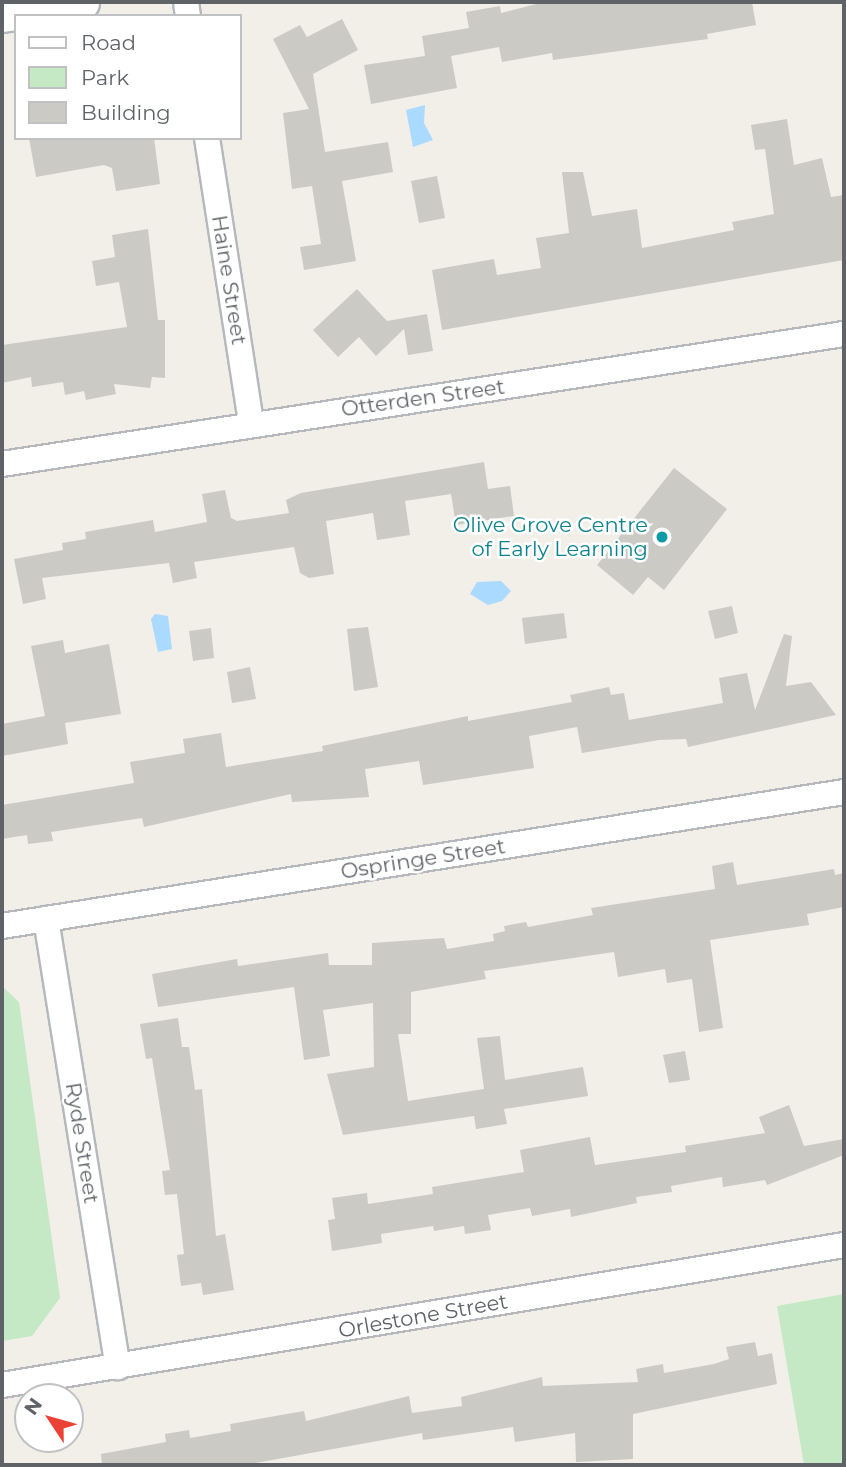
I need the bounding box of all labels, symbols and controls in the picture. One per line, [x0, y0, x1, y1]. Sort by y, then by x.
legend [14, 14, 242, 140]
text: Road [81, 30, 136, 55]
text: Park [81, 65, 129, 90]
text: Building [81, 100, 171, 125]
street label: Haine Street [206, 213, 252, 347]
street label: Otterden Street [340, 374, 506, 422]
place label: Olive Grove Centre of Early Learning [453, 512, 648, 562]
marker: Olive Grove Centre of Early Learning [654, 529, 670, 545]
street label: Ospringe Street [339, 834, 507, 884]
street label: Ryde Street [60, 1081, 104, 1205]
street label: Orlestone Street [336, 1289, 510, 1343]
north arrow [14, 1383, 84, 1453]
text: N [19, 1394, 47, 1420]

